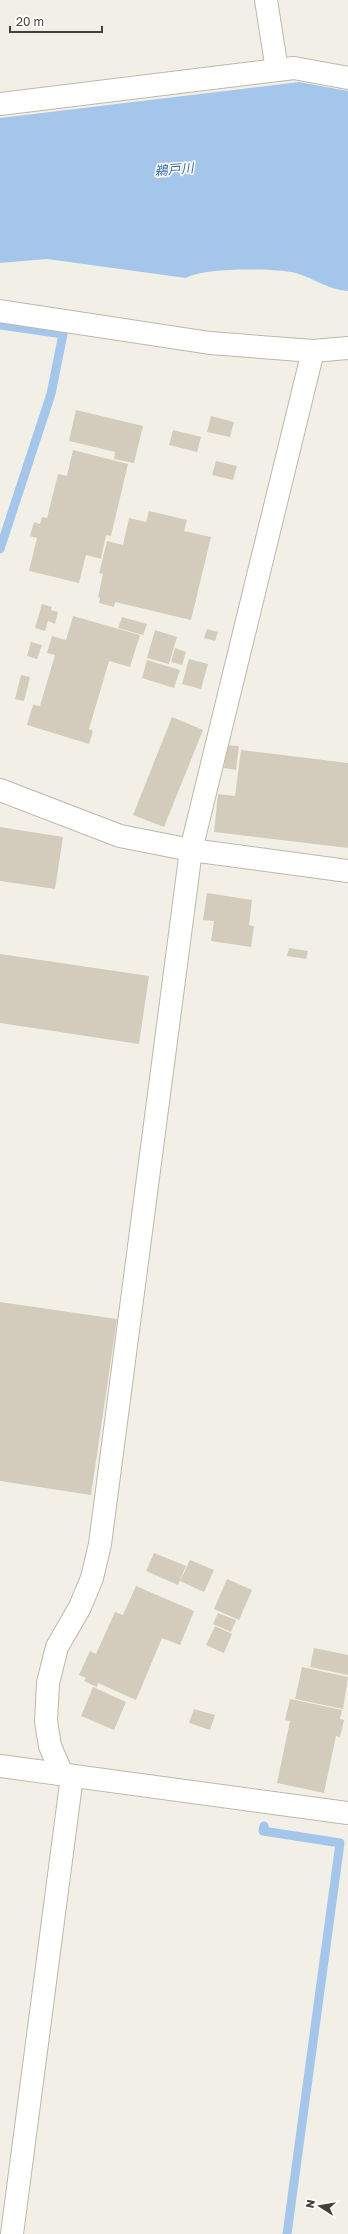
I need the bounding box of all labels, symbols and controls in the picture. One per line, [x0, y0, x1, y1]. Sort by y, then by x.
scale bar [10, 8, 102, 34]
text: 20 m [16, 14, 44, 29]
water label: 鵜戸川 [154, 159, 196, 179]
north arrow [300, 2186, 340, 2226]
text: N [303, 2198, 317, 2209]

